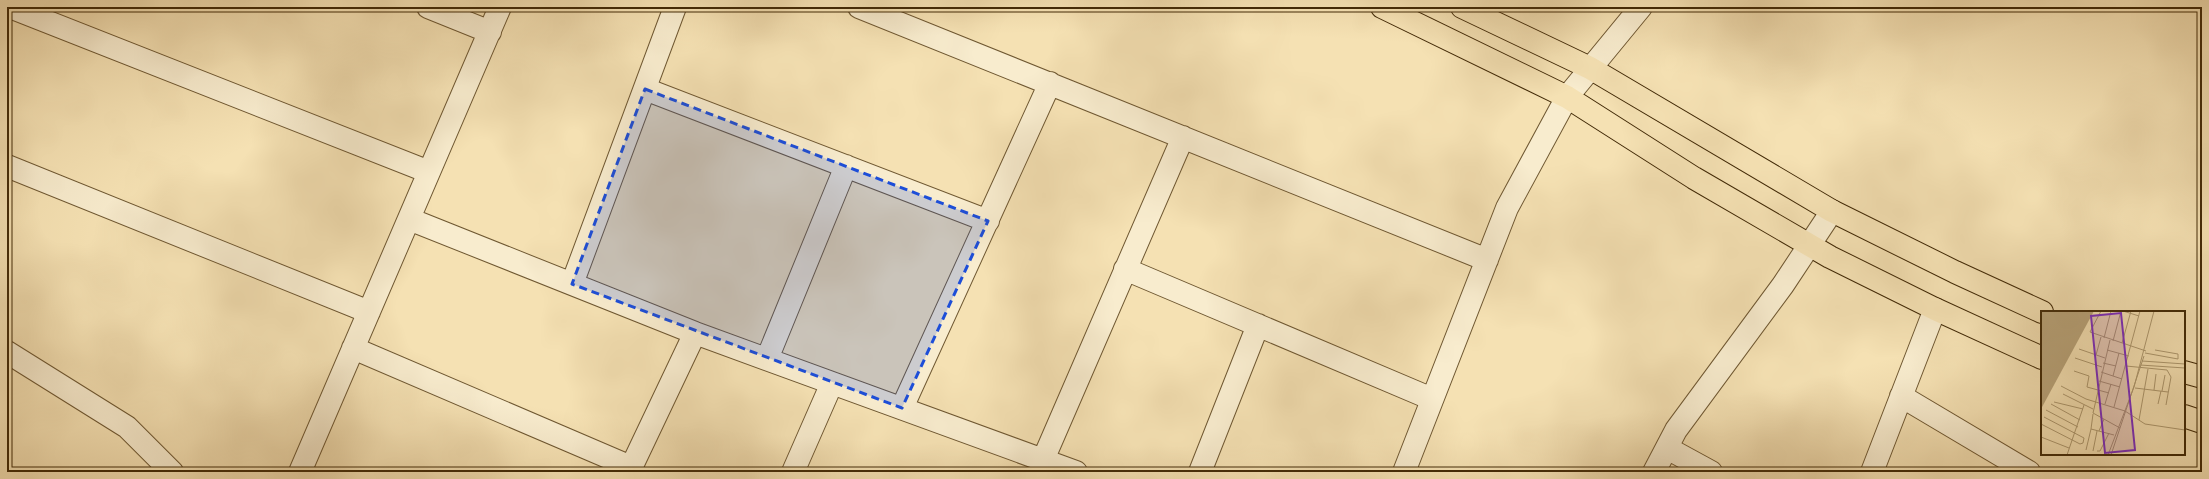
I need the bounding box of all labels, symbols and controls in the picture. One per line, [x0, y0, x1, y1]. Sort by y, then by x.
inset map [2041, 311, 2185, 455]

